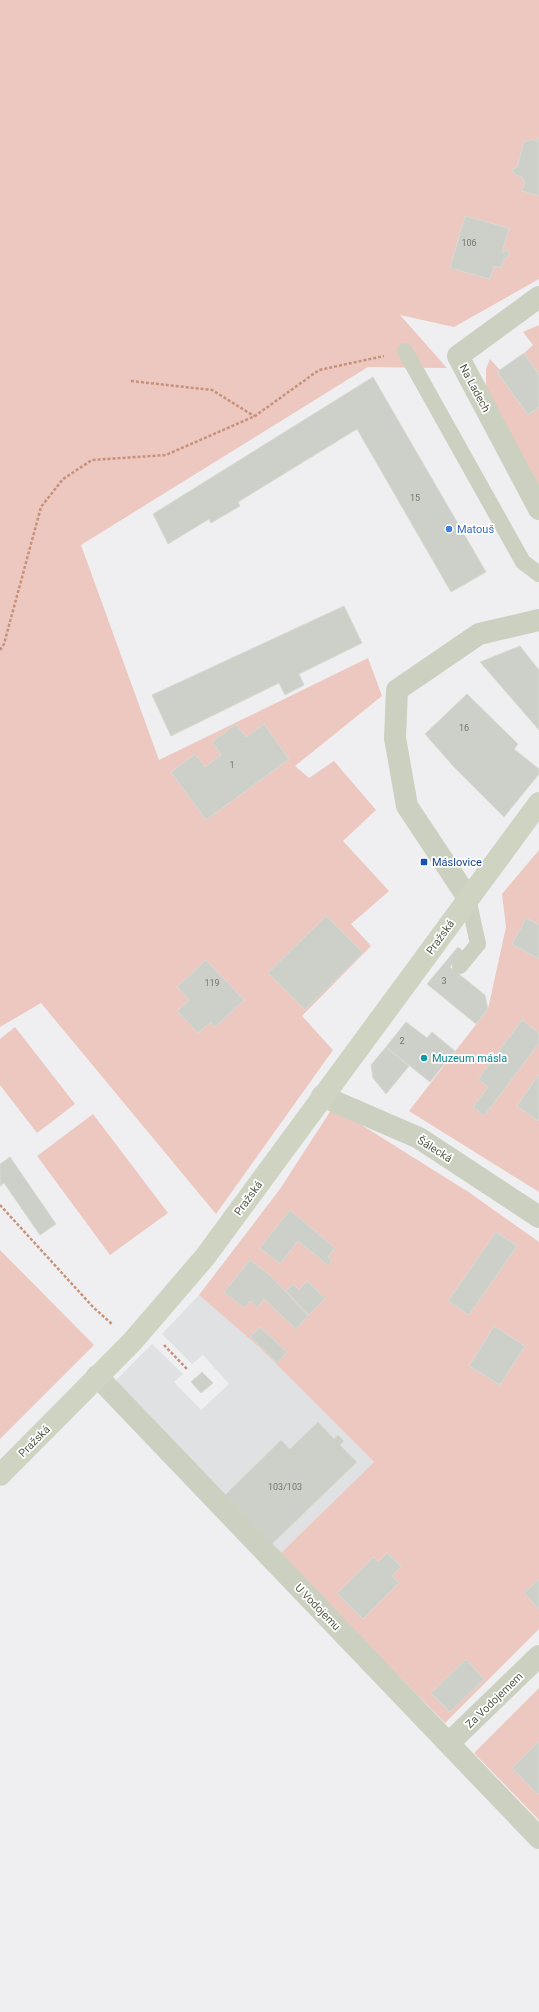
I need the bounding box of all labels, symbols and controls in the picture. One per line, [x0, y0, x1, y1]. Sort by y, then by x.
house number: 106 [461, 238, 477, 248]
street label: Na Ladech [457, 362, 493, 414]
house number: 15 [410, 493, 420, 503]
place label: Matouš [457, 523, 494, 536]
marker: Matouš [444, 524, 454, 534]
house number: 16 [459, 723, 469, 733]
house number: 1 [229, 760, 235, 770]
place label: Máslovice [432, 856, 482, 869]
marker: Máslovice [419, 857, 429, 867]
street label: Pražská [424, 918, 457, 957]
house number: 3 [441, 976, 447, 986]
house number: 119 [204, 978, 220, 988]
house number: 2 [399, 1036, 405, 1046]
place label: Muzeum másla [432, 1052, 507, 1065]
marker: Muzeum másla [419, 1053, 429, 1063]
street label: Šálecká [415, 1134, 454, 1165]
street label: Pražská [232, 1179, 265, 1218]
street label: Pražská [16, 1423, 53, 1460]
house number: 103/103 [268, 1482, 302, 1492]
street label: U Vodojemu [292, 1581, 343, 1633]
street label: Za Vodojemem [463, 1670, 526, 1731]

